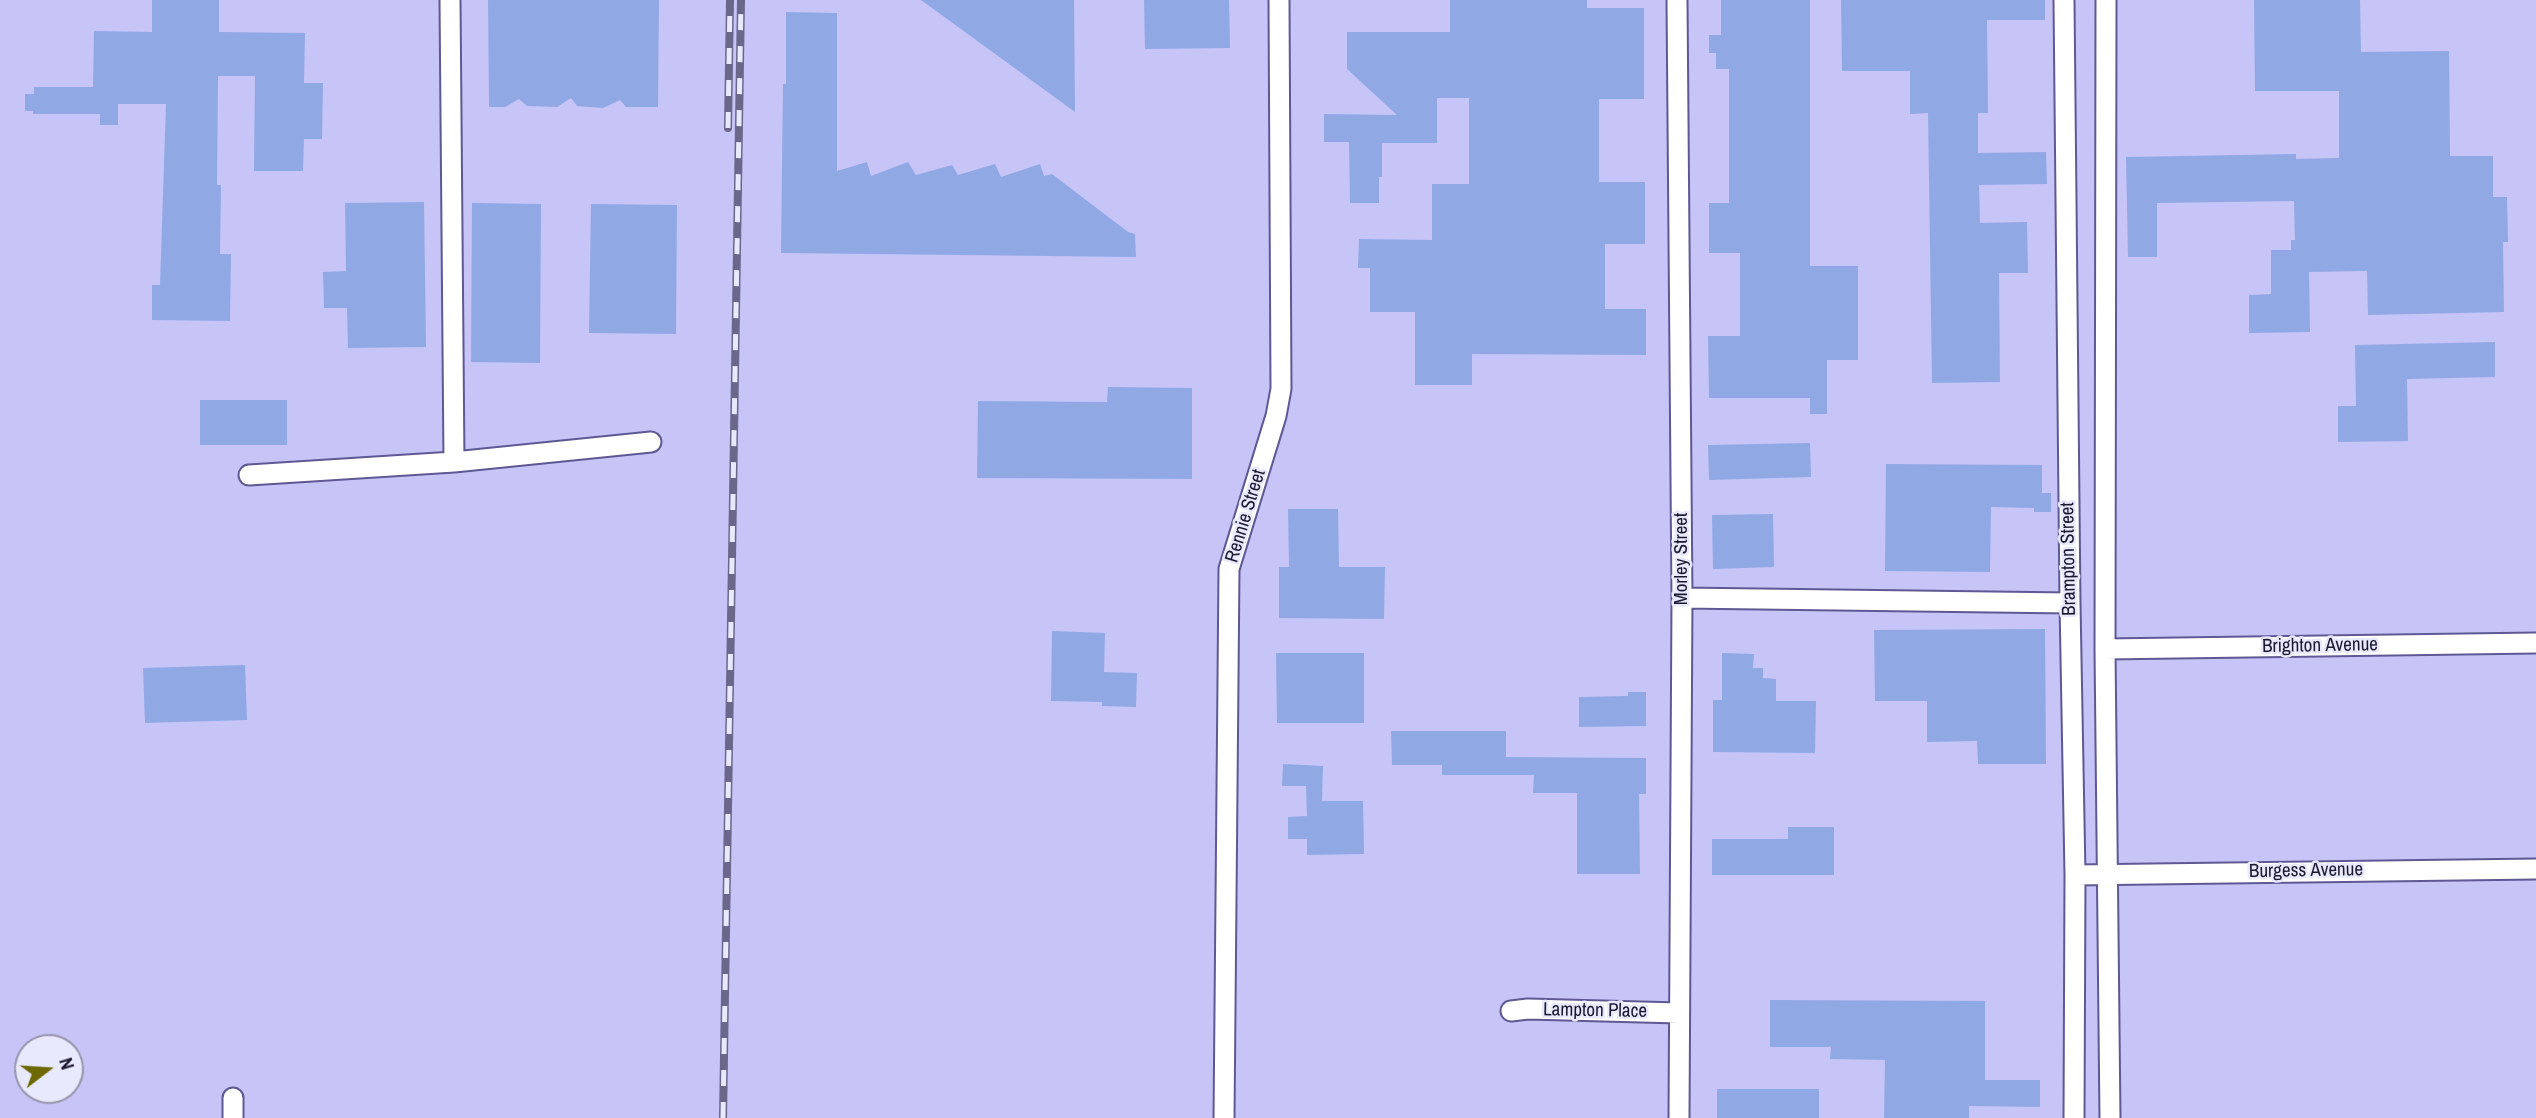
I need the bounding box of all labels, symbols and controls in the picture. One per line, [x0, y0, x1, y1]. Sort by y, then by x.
street label: Rennie Street [1221, 467, 1271, 565]
street label: Brampton Street [2057, 502, 2081, 616]
street label: Morley Street [1671, 513, 1693, 605]
street label: Brighton Avenue [2262, 634, 2378, 658]
street label: Burgess Avenue [2249, 859, 2363, 883]
street label: Lampton Place [1543, 999, 1647, 1023]
north arrow [14, 1034, 84, 1104]
text: N [53, 1054, 81, 1073]

